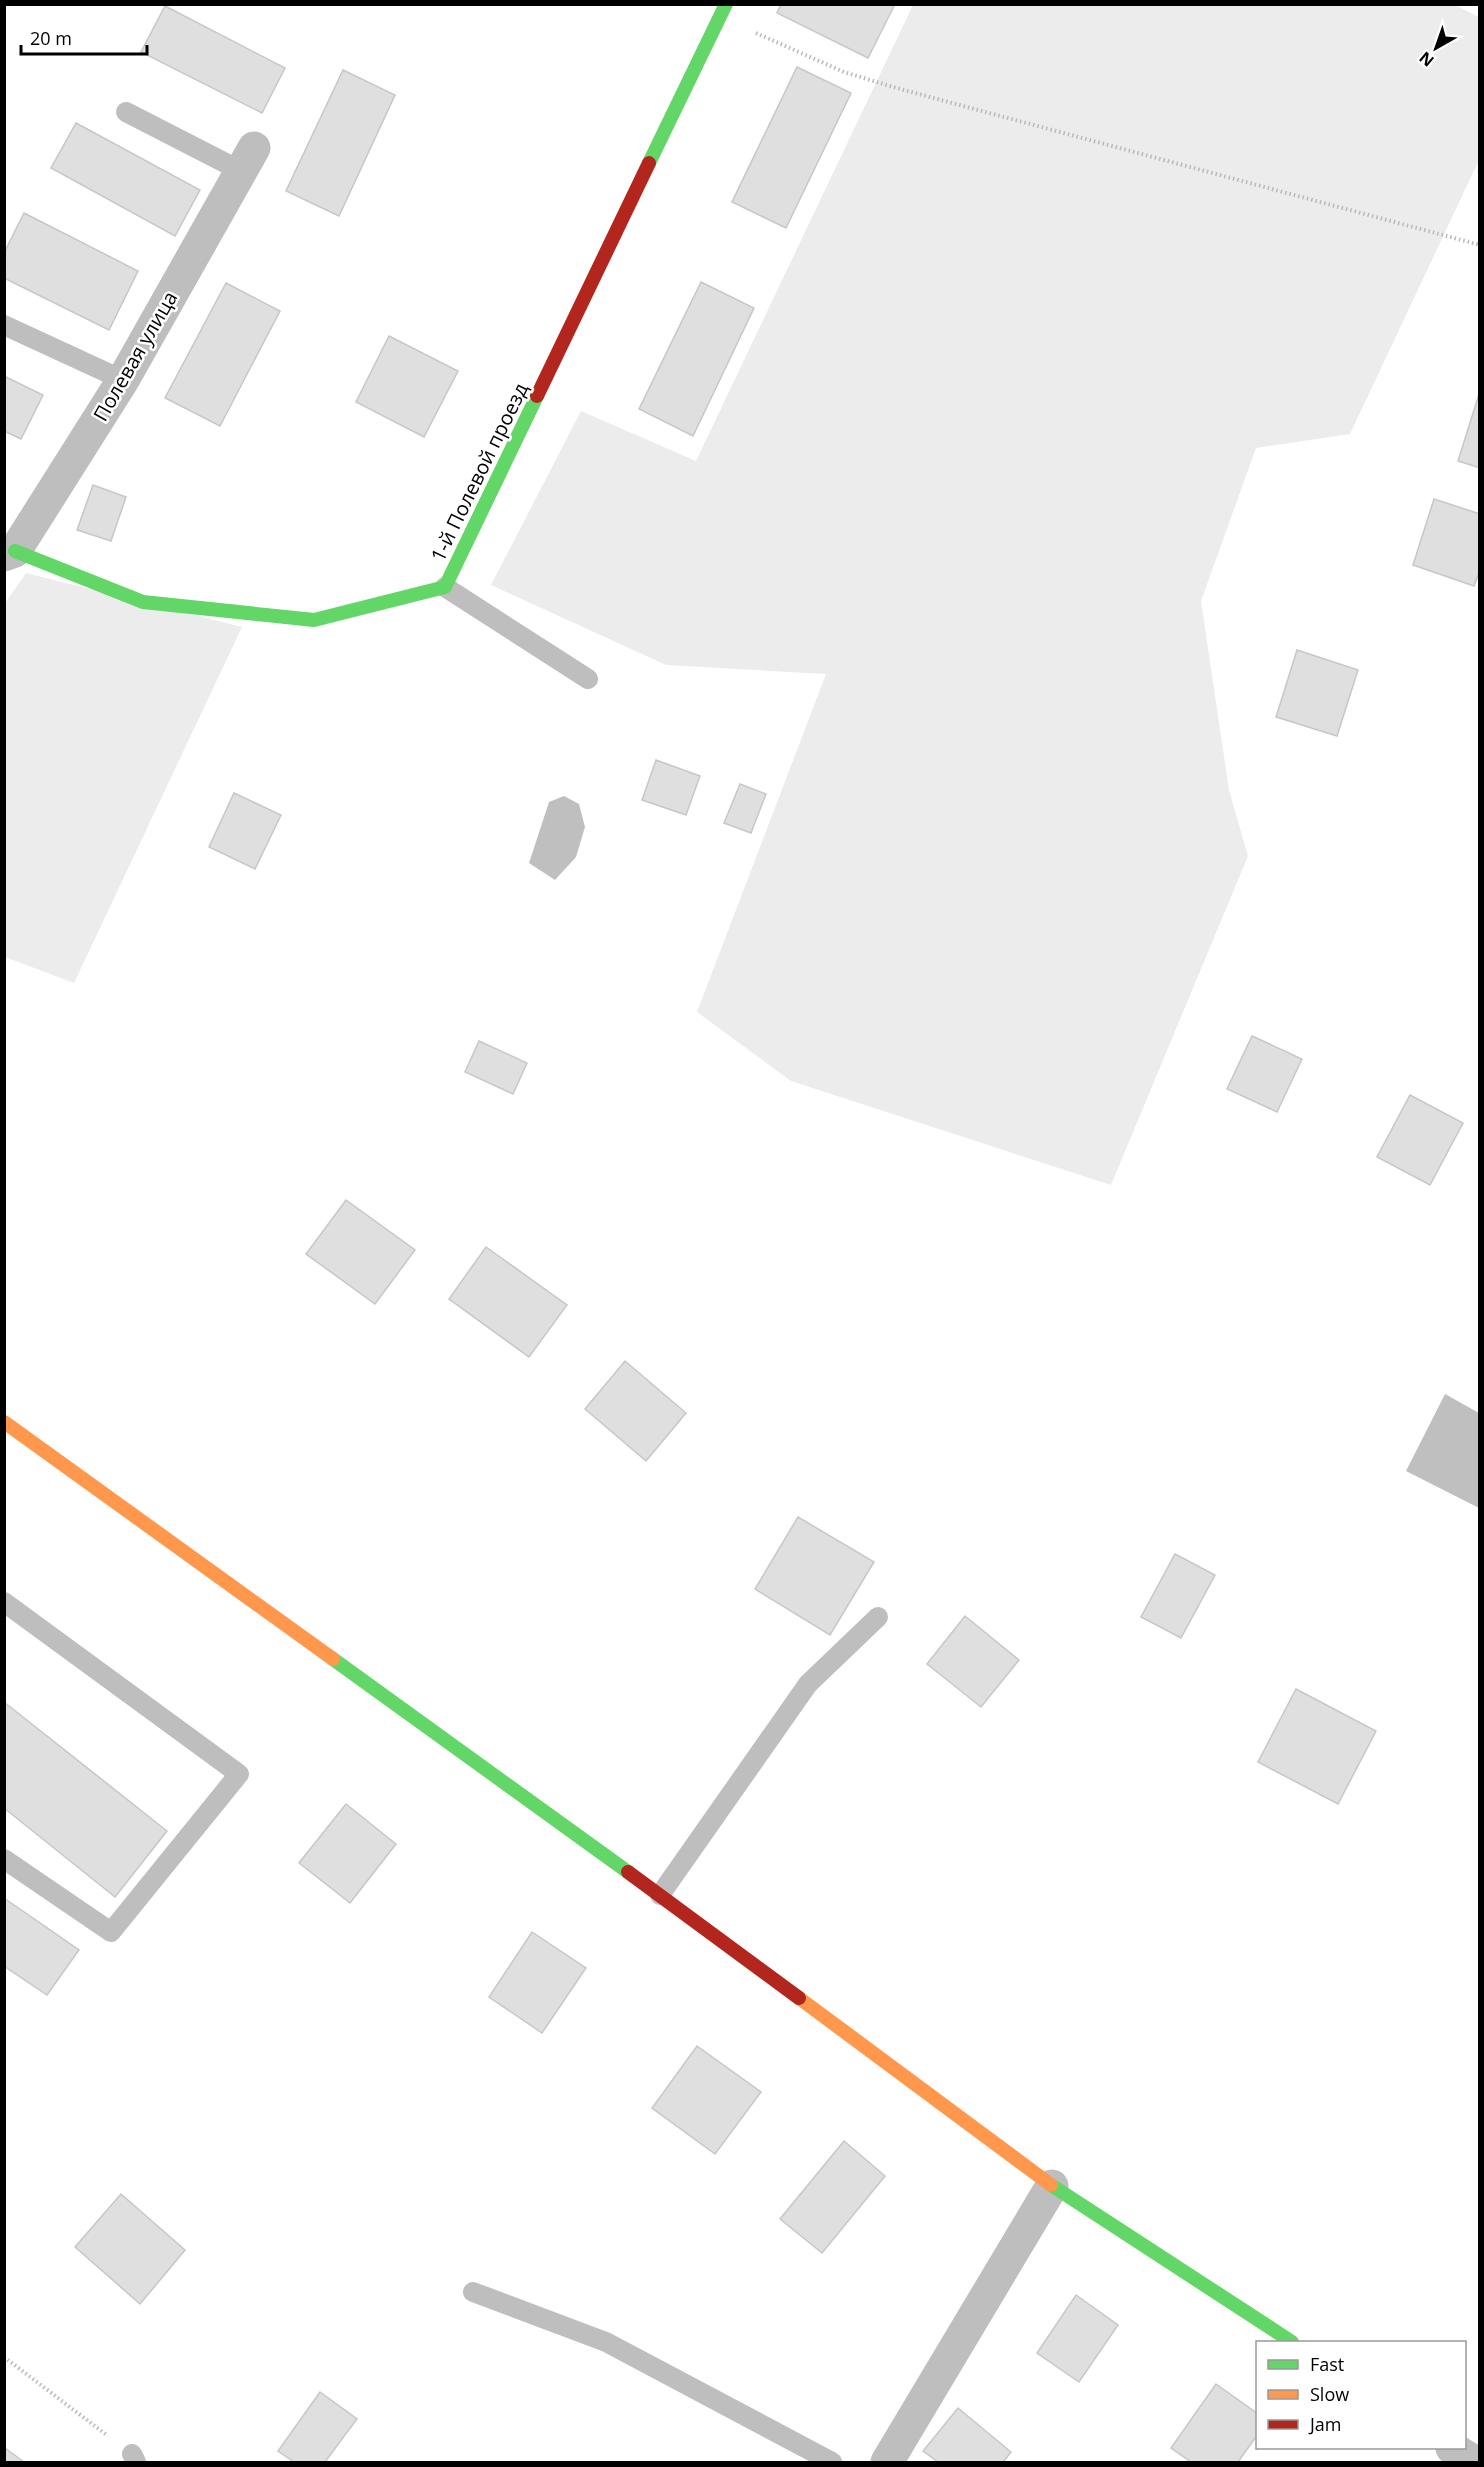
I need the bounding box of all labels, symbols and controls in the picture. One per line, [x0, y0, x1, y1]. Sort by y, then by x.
scale bar [21, 18, 147, 56]
north arrow [1406, 18, 1466, 78]
text: 20 m [30, 26, 72, 50]
text: N [1414, 47, 1438, 72]
street label: Полевая улица [87, 286, 183, 426]
street label: 1-й Полевой проезд [424, 378, 534, 566]
legend [1256, 2341, 1466, 2449]
text: Fast [1310, 2352, 1344, 2376]
text: Slow [1310, 2382, 1349, 2406]
text: Jam [1308, 2412, 1342, 2436]

